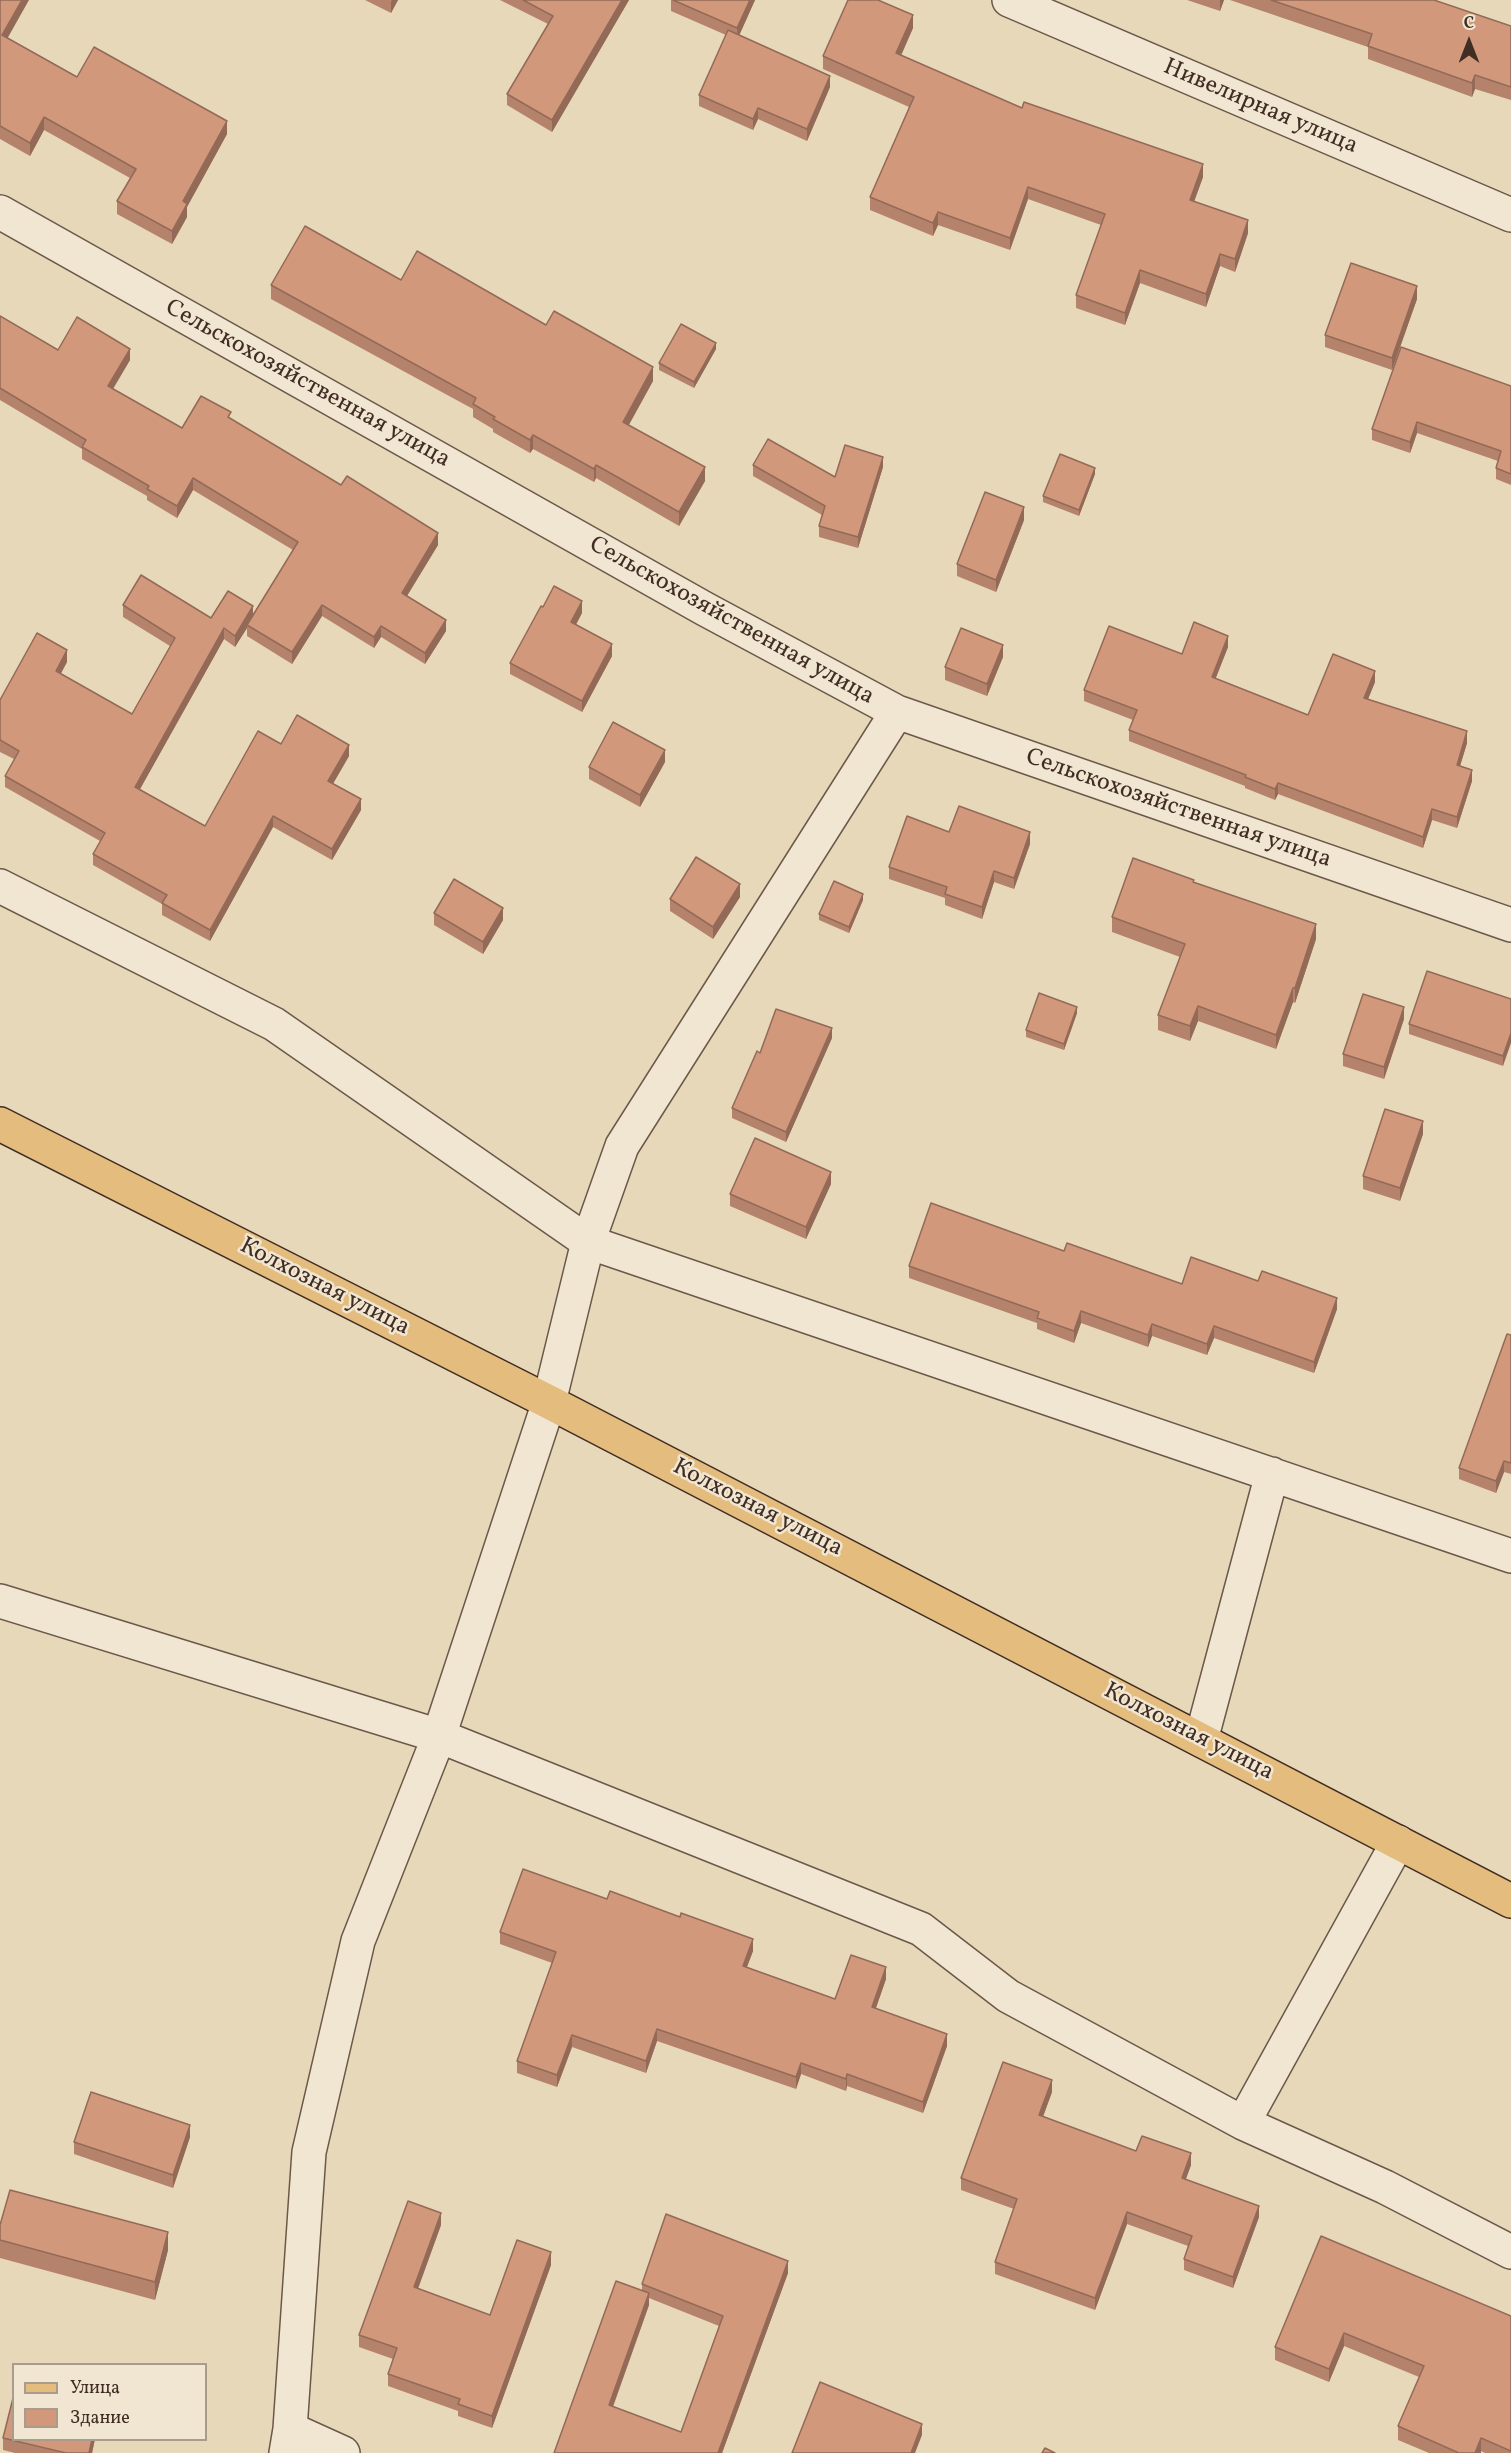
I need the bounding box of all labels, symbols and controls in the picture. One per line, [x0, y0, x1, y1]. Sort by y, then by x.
north arrow [1439, 12, 1499, 72]
text: С [1464, 13, 1474, 35]
street label: Нивелирная улица [1158, 54, 1362, 162]
street label: Сельскохозяйственная улица [160, 295, 454, 475]
street label: Сельскохозяйственная улица [584, 532, 878, 712]
street label: Сельскохозяйственная улица [1021, 744, 1335, 876]
street label: Колхозная улица [234, 1233, 414, 1343]
street label: Колхозная улица [667, 1454, 847, 1564]
street label: Колхозная улица [1098, 1678, 1278, 1788]
legend [12, 2363, 207, 2441]
text: Улица [70, 2376, 120, 2401]
text: Здание [70, 2406, 130, 2431]

